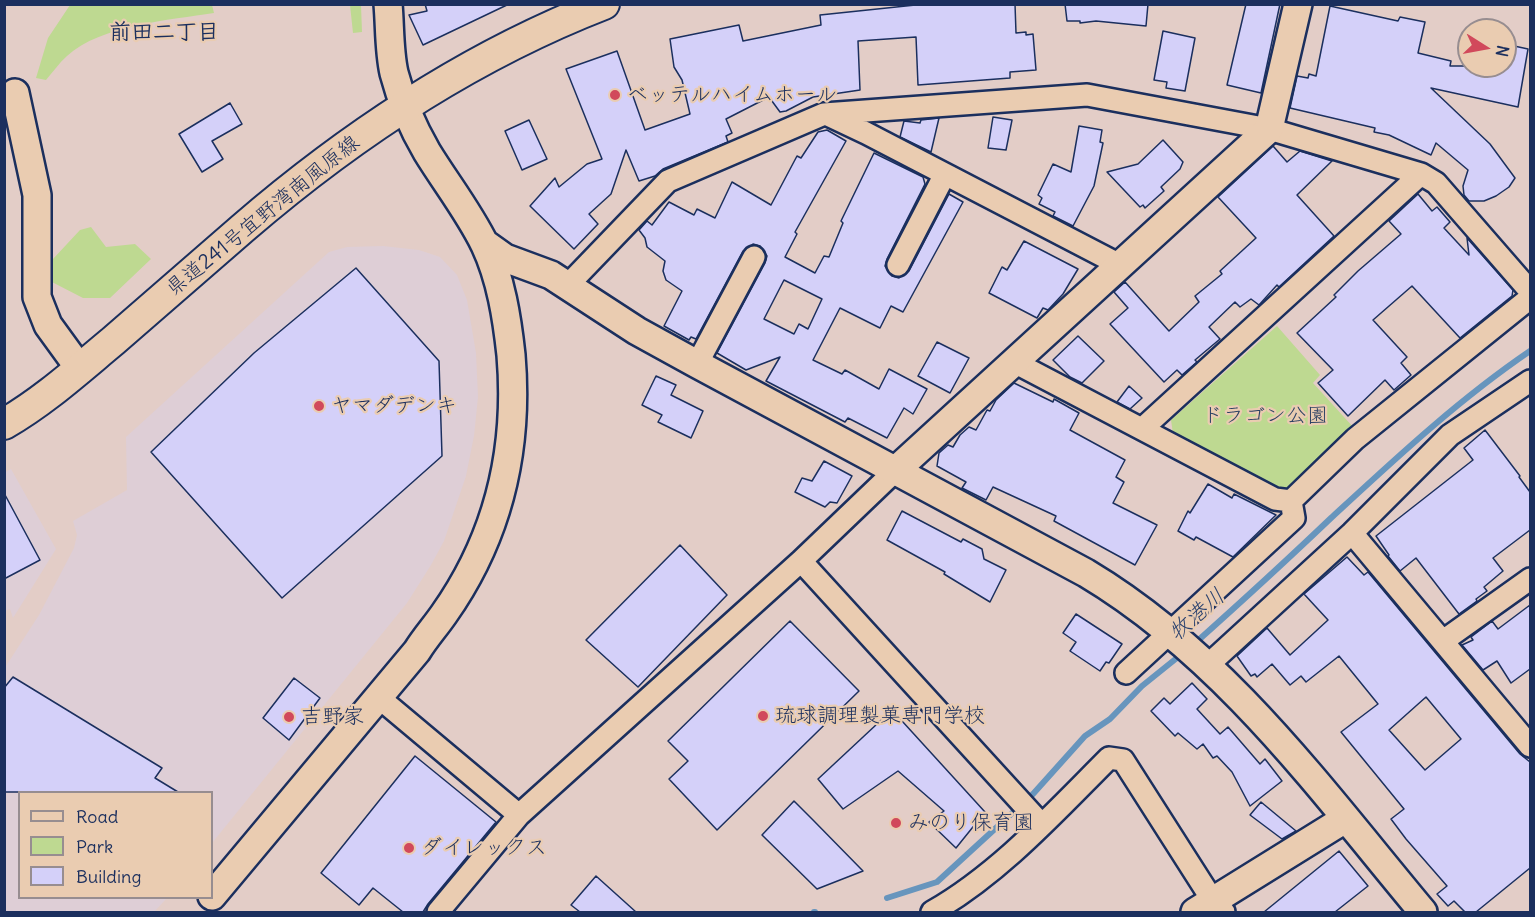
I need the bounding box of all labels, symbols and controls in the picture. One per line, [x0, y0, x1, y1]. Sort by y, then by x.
north arrow [1457, 18, 1517, 78]
district label: 前田二丁目 [109, 20, 219, 46]
text: N [1492, 44, 1514, 58]
place label: ベッテルハイムホール [627, 82, 837, 108]
marker: ベッテルハイムホール [608, 88, 622, 102]
street label: 県道241号宜野湾南風原線 [161, 130, 365, 302]
place label: ヤマダデンキ [331, 393, 457, 419]
marker: ヤマダデンキ [312, 399, 326, 413]
park label: ドラゴン公園 [1202, 403, 1328, 429]
water label: 牧港川 [1163, 583, 1231, 647]
place label: 琉球調理製菓専門学校 [775, 703, 985, 729]
place label: 吉野家 [301, 704, 364, 730]
marker: 琉球調理製菓専門学校 [756, 709, 770, 723]
marker: 吉野家 [282, 710, 296, 724]
legend [18, 791, 213, 899]
text: Road [76, 805, 118, 828]
place label: みのり保育園 [908, 810, 1034, 836]
marker: みのり保育園 [889, 816, 903, 830]
text: Park [76, 835, 113, 858]
place label: ダイレックス [421, 835, 547, 861]
marker: ダイレックス [402, 841, 416, 855]
text: Building [76, 865, 141, 888]

